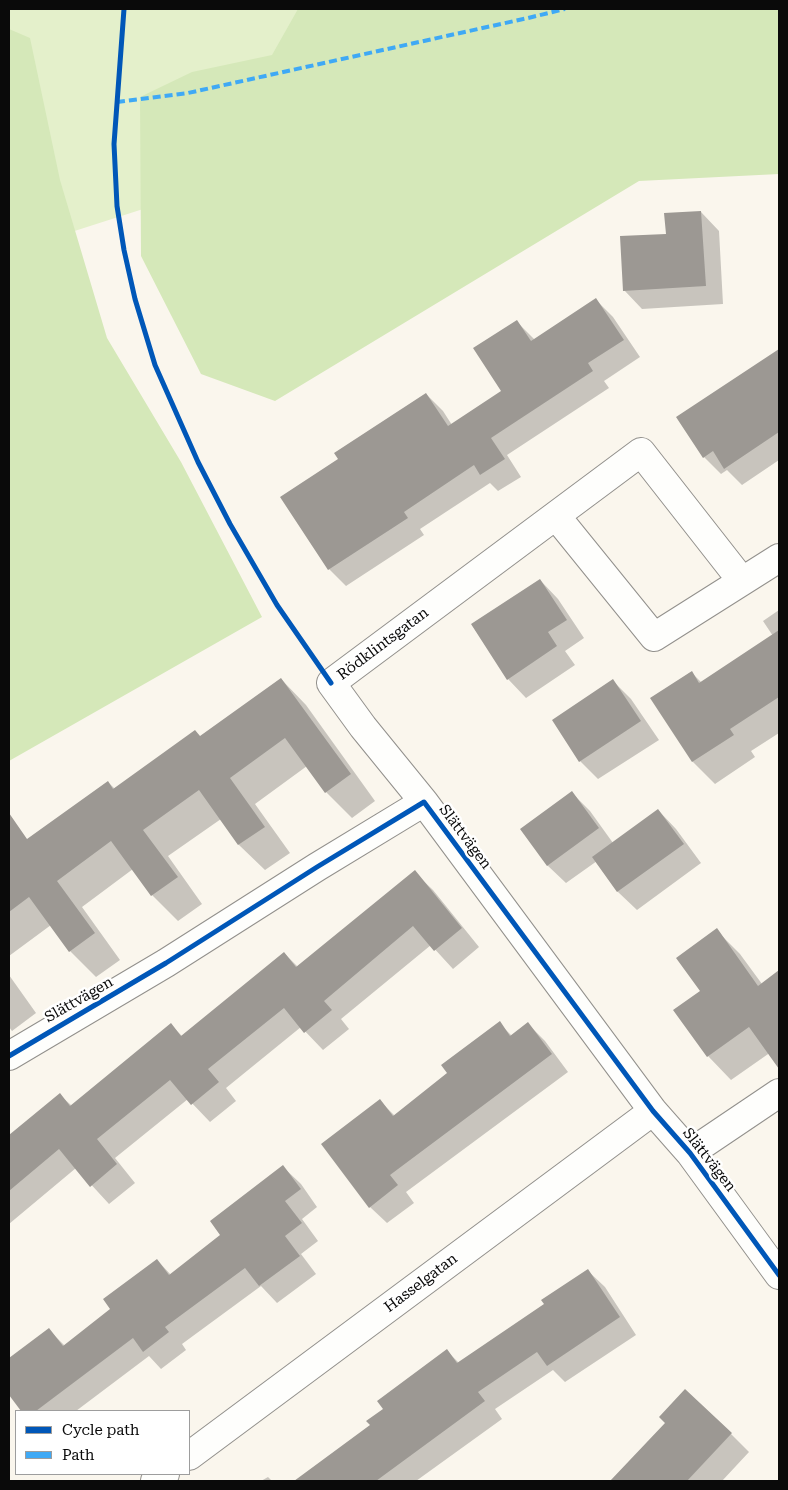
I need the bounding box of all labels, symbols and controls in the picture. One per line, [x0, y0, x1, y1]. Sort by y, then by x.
street label: Rödklintsgatan [334, 604, 432, 684]
street label: Slättvägen [435, 801, 495, 873]
street label: Slättvägen [42, 973, 116, 1027]
street label: Slättvägen [679, 1125, 739, 1195]
street label: Hasselgatan [381, 1250, 461, 1316]
legend [15, 1410, 190, 1475]
text: Cycle path [62, 1421, 139, 1439]
text: Path [62, 1446, 95, 1464]

